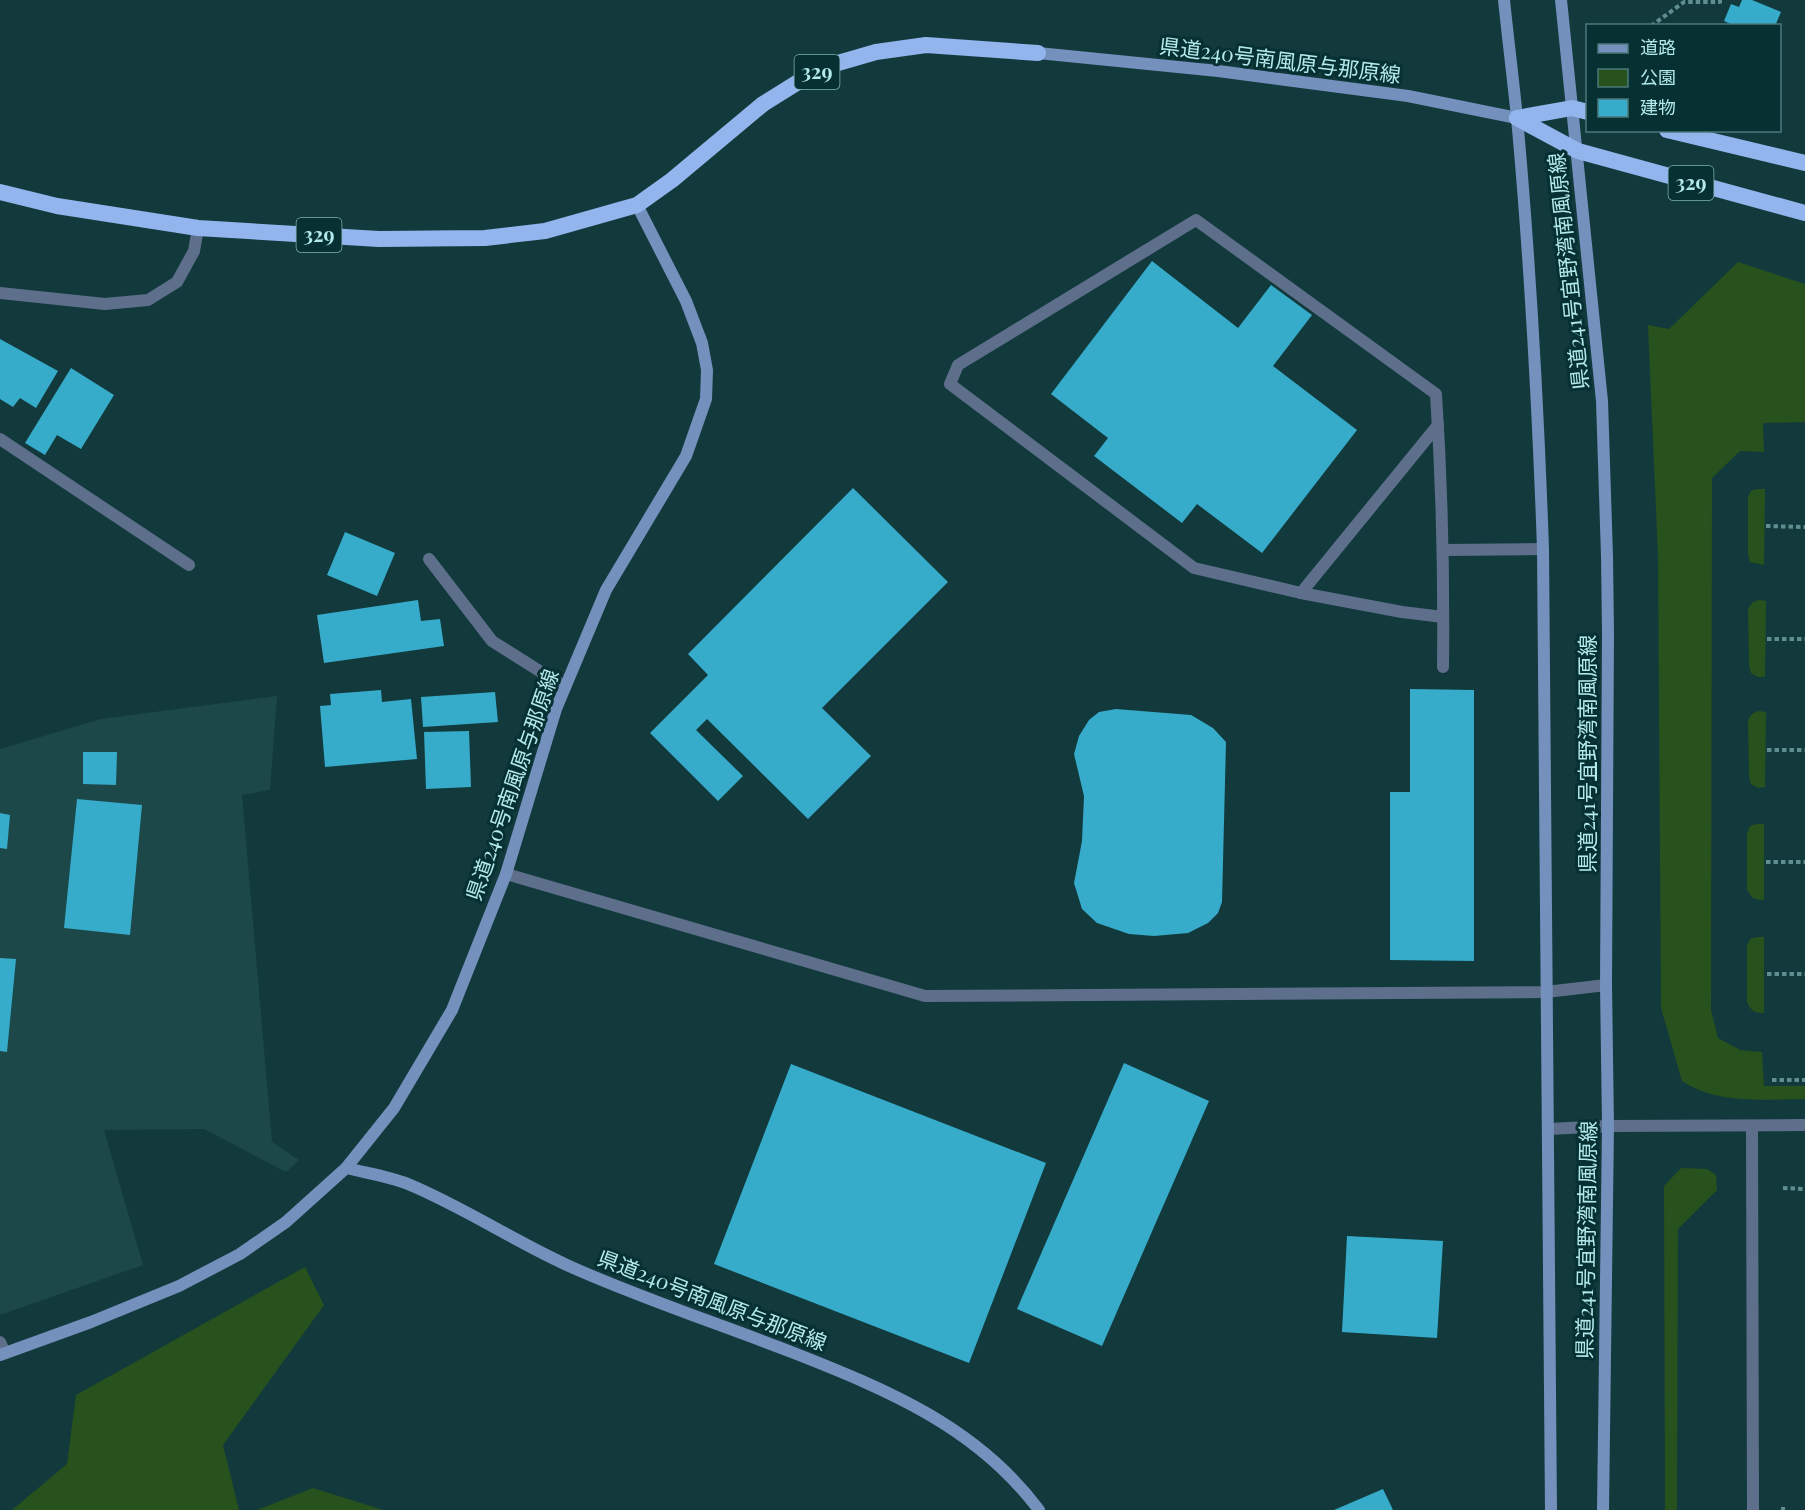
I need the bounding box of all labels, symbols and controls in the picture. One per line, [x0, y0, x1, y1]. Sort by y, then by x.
legend [1586, 24, 1781, 132]
street label: 県道240号南風原与那原線 [1158, 30, 1403, 88]
text: 道路 [1640, 35, 1676, 59]
road number: 329 [794, 55, 840, 89]
text: 公園 [1640, 65, 1676, 89]
text: 建物 [1640, 95, 1676, 119]
street label: 県道241号宜野湾南風原線 [1541, 151, 1593, 391]
road number: 329 [1668, 166, 1714, 200]
road number: 329 [296, 218, 342, 252]
street label: 県道241号宜野湾南風原線 [1572, 635, 1600, 873]
street label: 県道240号南風原与那原線 [458, 665, 564, 904]
street label: 県道241号宜野湾南風原線 [1569, 1121, 1601, 1359]
street label: 県道240号南風原与那原線 [594, 1243, 831, 1356]

